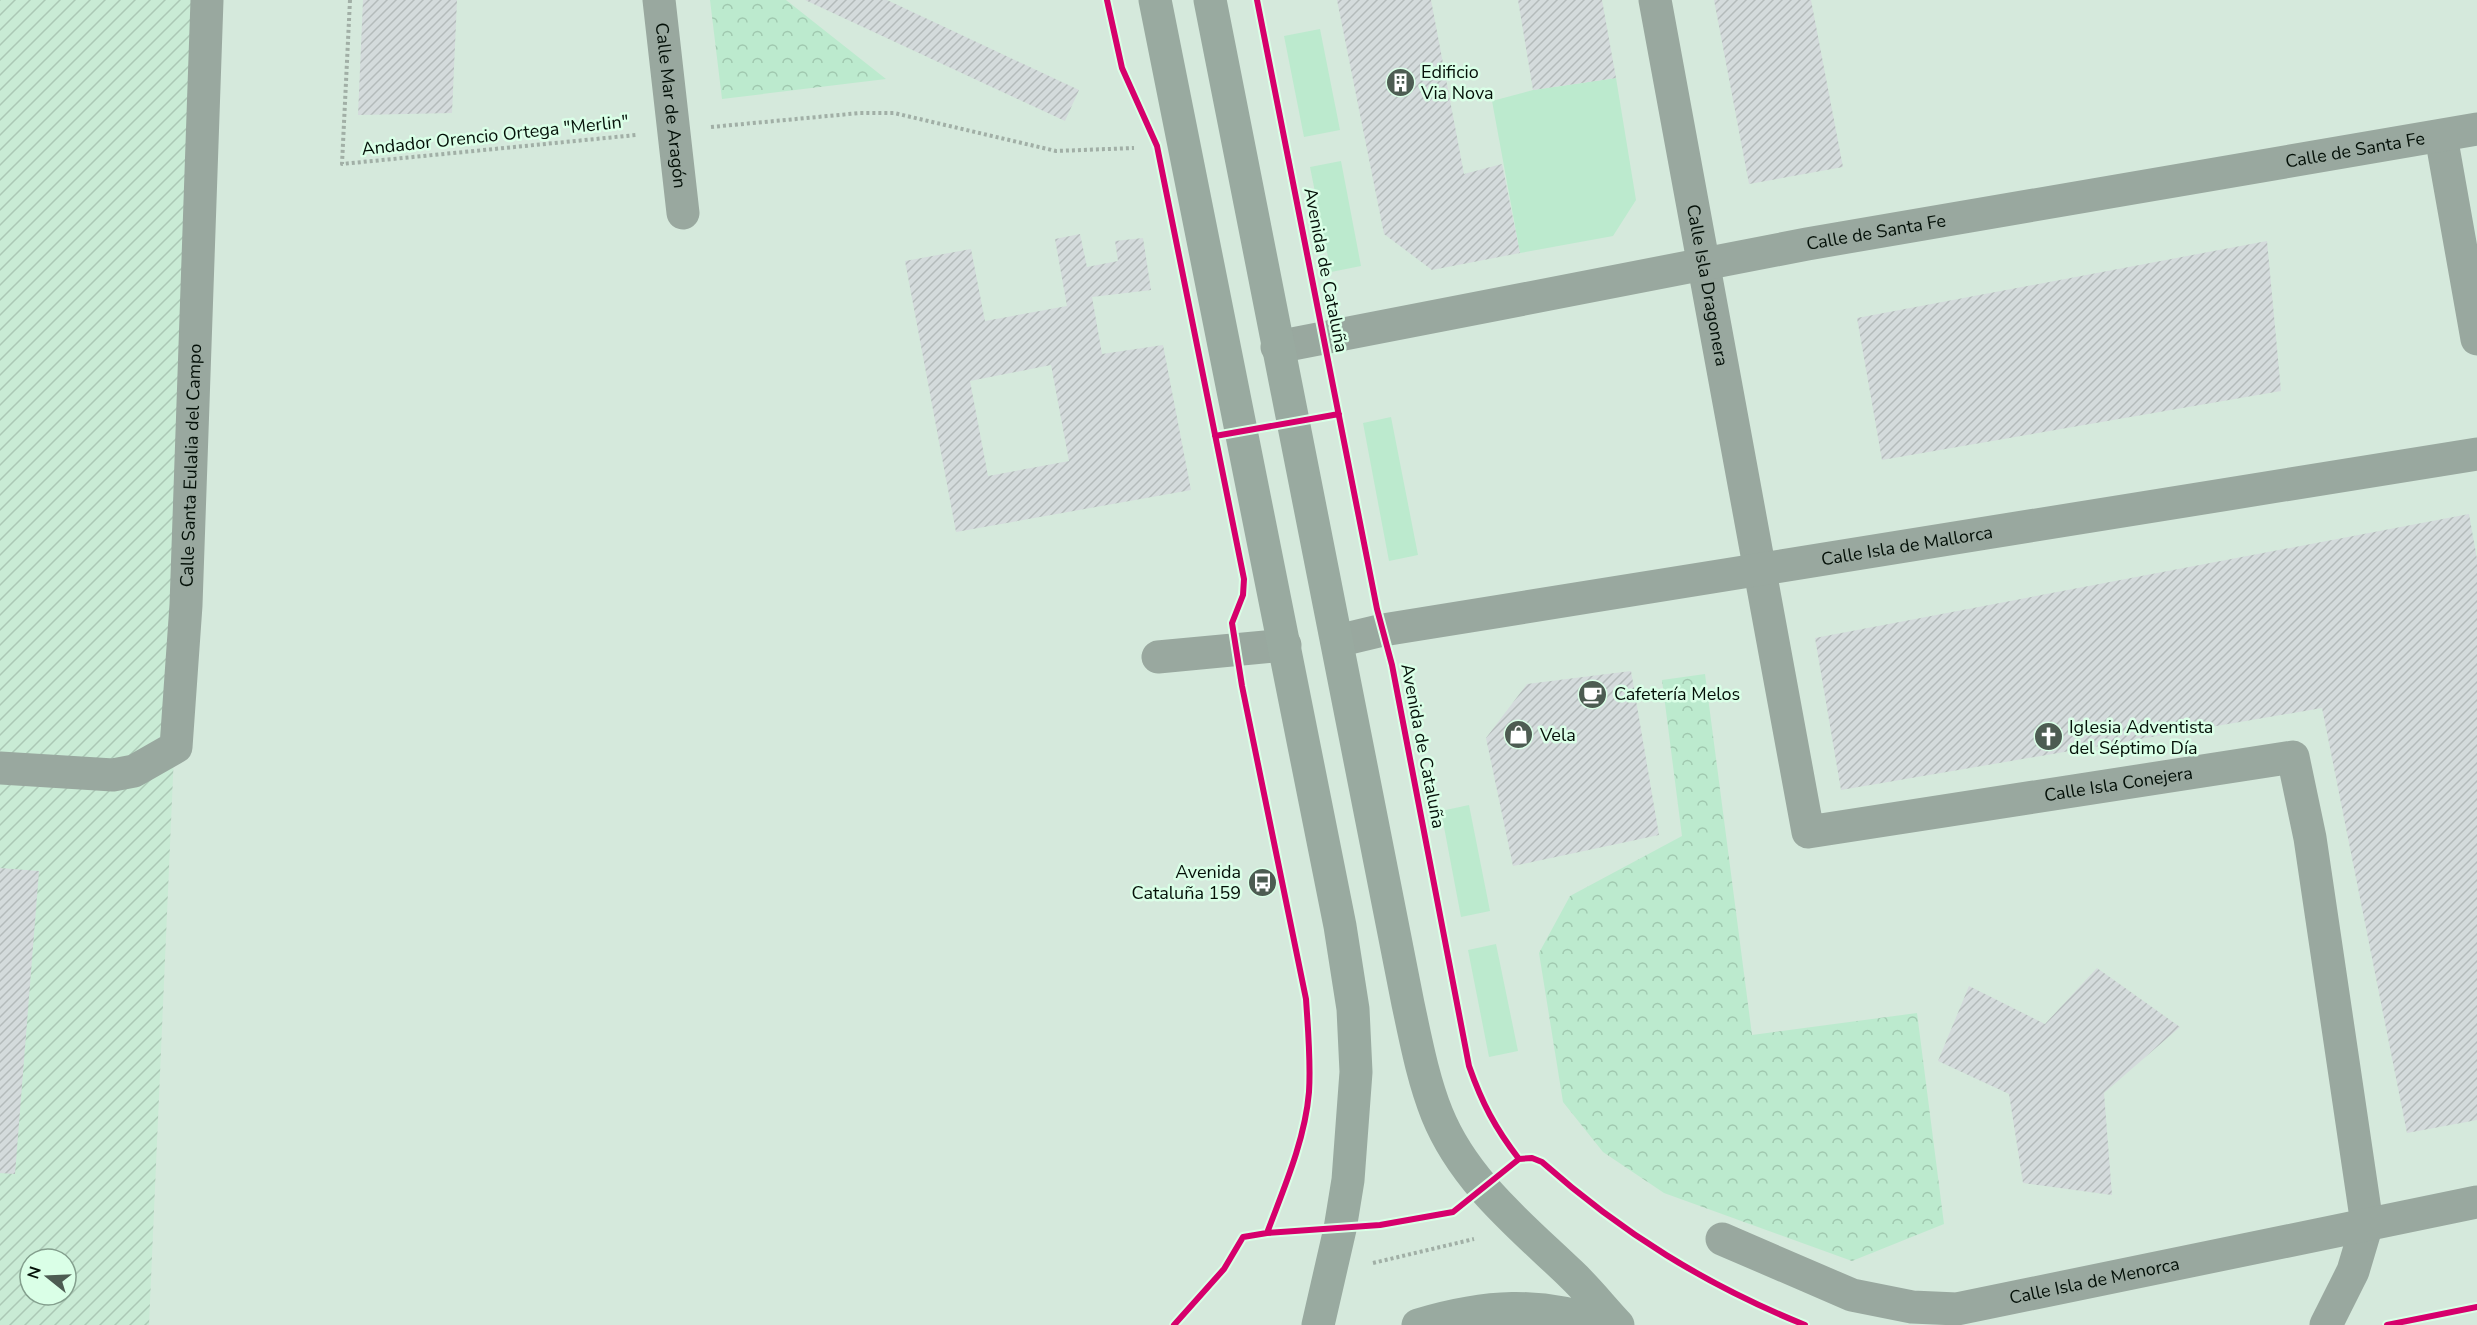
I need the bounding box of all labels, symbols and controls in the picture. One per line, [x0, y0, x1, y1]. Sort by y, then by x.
street label: Calle Mar de Aragón [650, 21, 692, 190]
place label: Edificio Via Nova [1420, 60, 1494, 105]
building icon: Edificio Via Nova [1384, 66, 1416, 98]
street label: Andador Orencio Ortega "Merlin" [360, 109, 630, 161]
street label: Calle de Santa Fe [2283, 126, 2427, 174]
street label: Avenida de Cataluña [1298, 185, 1354, 355]
street label: Calle Isla Dragonera [1681, 202, 1734, 368]
street label: Calle de Santa Fe [1804, 208, 1948, 256]
street label: Calle Santa Eulalia del Campo [175, 343, 207, 588]
street label: Calle Isla de Mallorca [1819, 520, 1994, 571]
street label: Avenida de Cataluña [1395, 661, 1451, 831]
cafe icon: Cafetería Melos [1577, 678, 1609, 710]
place label: Cafetería Melos [1614, 682, 1740, 706]
place label: Iglesia Adventista del Séptimo Día [2069, 715, 2213, 760]
shop icon: Vela [1503, 719, 1535, 751]
church icon: Iglesia Adventista del Séptimo Día [2032, 721, 2064, 753]
place label: Vela [1539, 723, 1576, 747]
street label: Calle Isla Conejera [2042, 761, 2194, 807]
place label: Avenida Cataluña 159 [1132, 860, 1241, 905]
bus stop icon: Avenida Cataluña 159 [1246, 866, 1278, 898]
north arrow [18, 1247, 78, 1307]
street label: Calle Isla de Menorca [2007, 1252, 2182, 1310]
text: N [22, 1264, 47, 1282]

